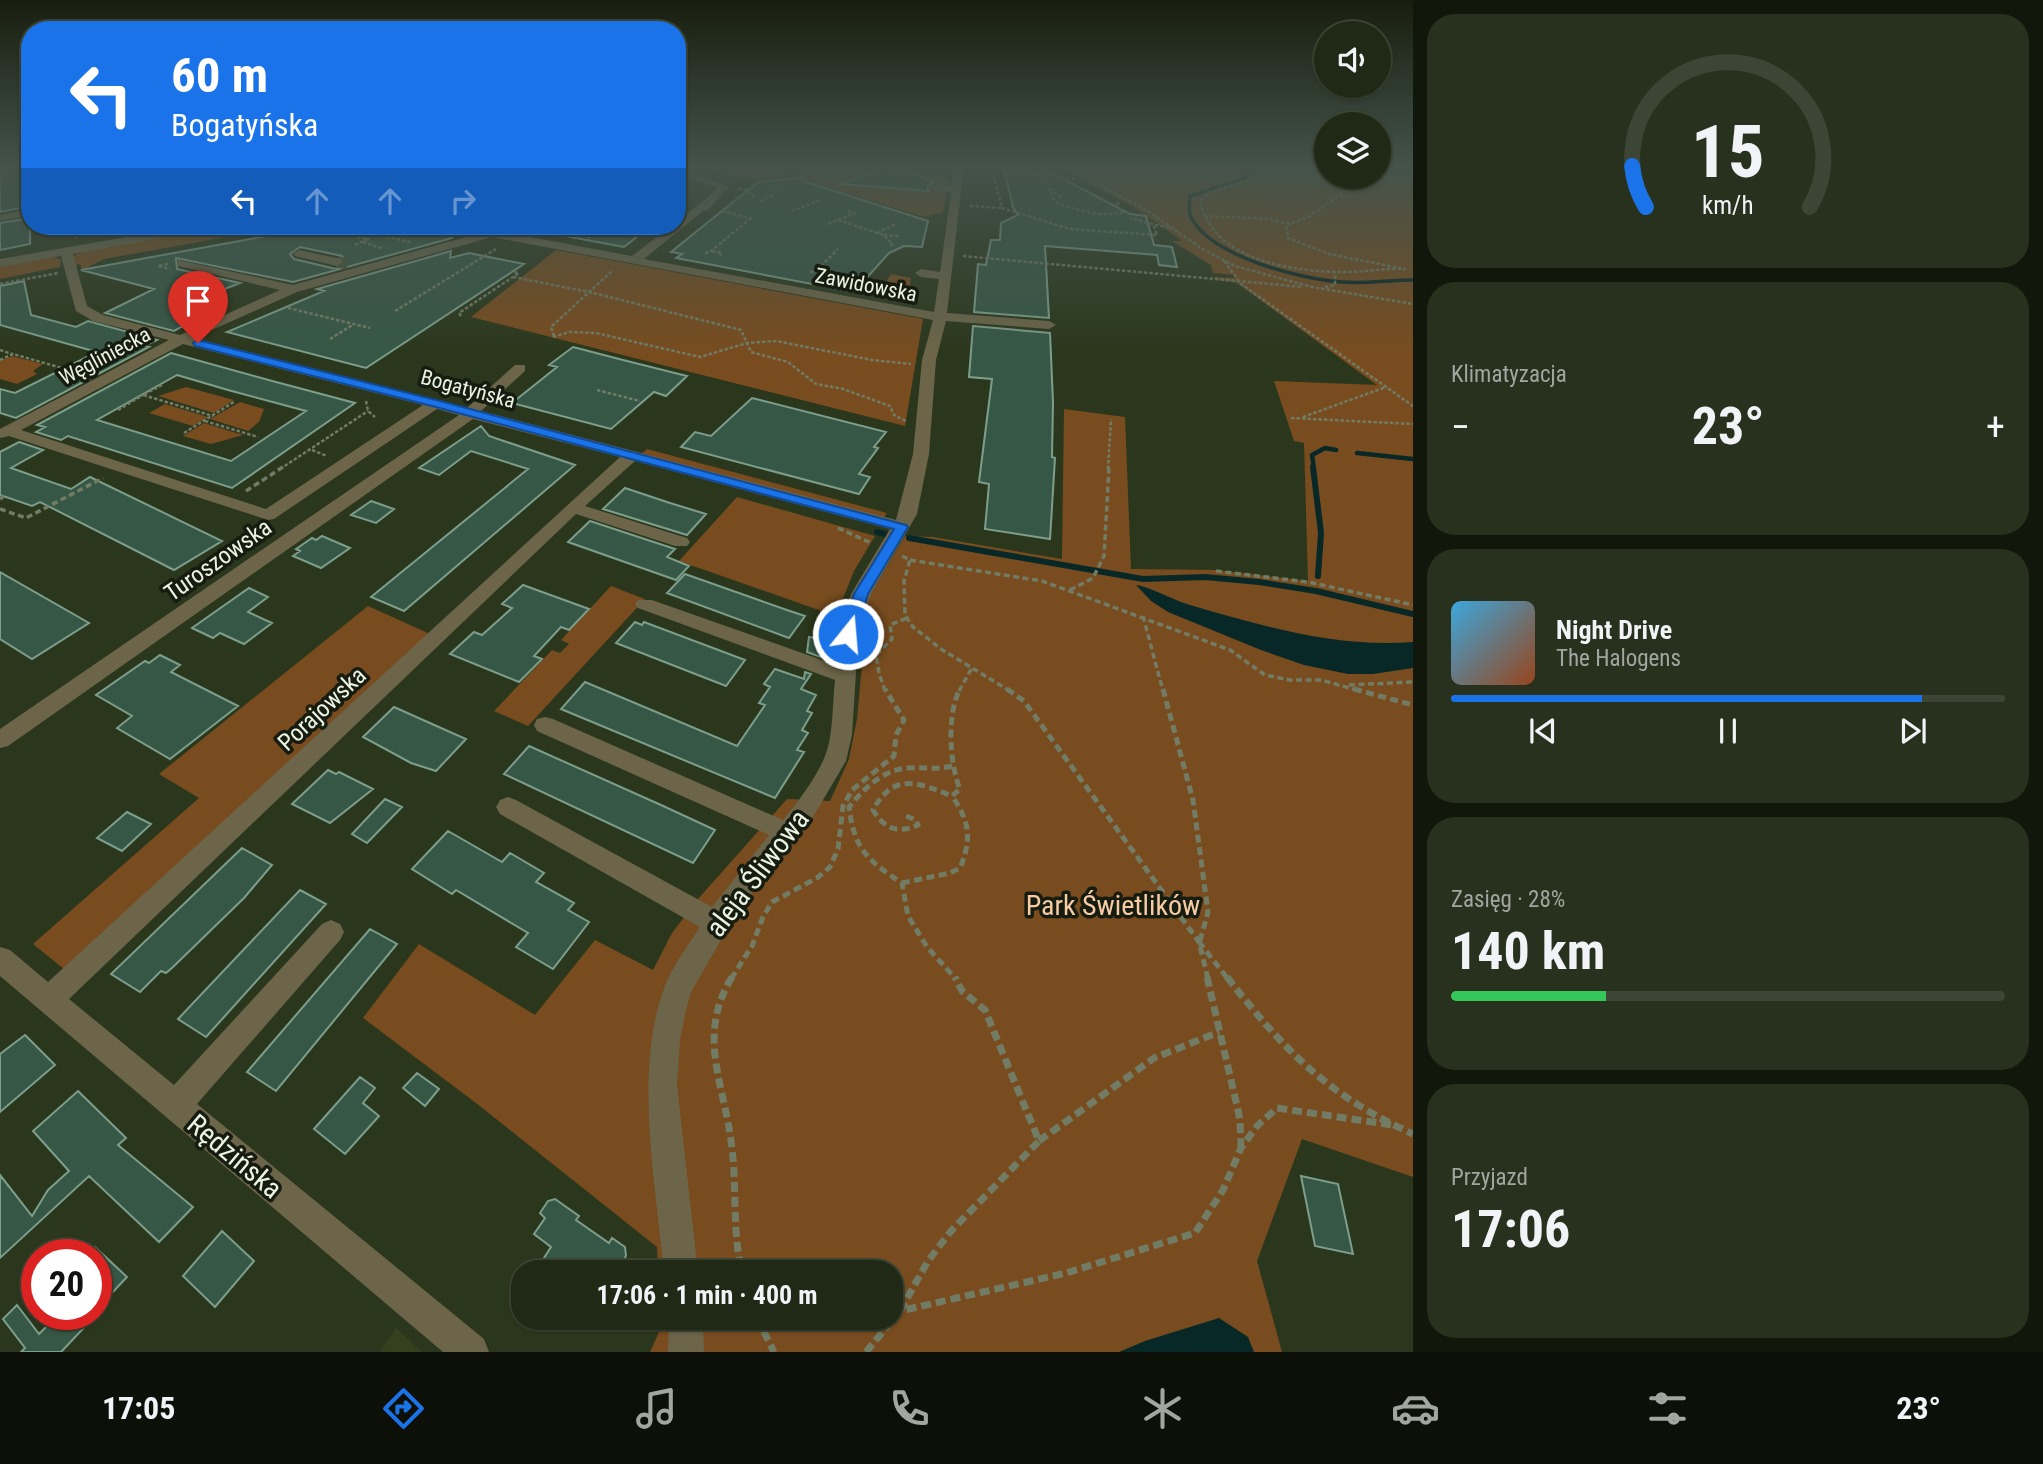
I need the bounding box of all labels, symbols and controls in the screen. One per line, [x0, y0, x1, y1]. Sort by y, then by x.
map controls [1314, 21, 1391, 189]
button: sound [1314, 21, 1391, 98]
text: 60 m [171, 47, 268, 104]
icon: left [56, 49, 147, 140]
text: Bogatyńska [171, 106, 318, 144]
text: 15 [1691, 109, 1765, 195]
button: layers [1314, 112, 1391, 189]
icon: left [225, 182, 263, 220]
icon: ahead [298, 182, 336, 220]
icon: ahead [371, 182, 409, 220]
icon: right [444, 182, 482, 220]
text: km/h [1702, 191, 1754, 220]
street label: Zawidowska [813, 263, 919, 307]
pin [168, 271, 228, 343]
icon: arrive [179, 282, 217, 320]
street label: Węgliniecka [55, 322, 155, 390]
text: Klimatyzacja [1451, 361, 1567, 388]
street label: Bogatyńska [418, 365, 518, 413]
text: 23° [1692, 396, 1764, 457]
text: − [1451, 405, 1470, 449]
text: + [1986, 405, 2005, 449]
street label: Turoszowska [159, 513, 277, 607]
position arrow [811, 597, 885, 671]
text: Night Drive [1556, 615, 1672, 645]
text: The Halogens [1556, 645, 1681, 672]
street label: Porajowska [272, 661, 372, 757]
icon: previous [1524, 712, 1562, 750]
icon: pause [1709, 712, 1747, 750]
icon: next [1894, 712, 1932, 750]
street label: aleja Śliwowa [699, 803, 816, 943]
text: Zasięg · 28% [1451, 886, 1565, 913]
park label: Park Świetlików [1026, 889, 1200, 922]
text: 140 km [1451, 921, 1605, 982]
street label: Rędzińska [181, 1107, 289, 1205]
text: Przyjazd [1451, 1164, 1528, 1191]
text: 17:06 [1451, 1199, 1570, 1260]
speed limit sign: 20 [21, 1239, 112, 1330]
text: 17:06 · 1 min · 400 m [597, 1280, 817, 1310]
icon: directions [379, 1384, 428, 1433]
icon: music [632, 1384, 681, 1433]
icon: phone [885, 1384, 934, 1433]
icon: climate [1138, 1384, 1187, 1433]
icon: car [1391, 1384, 1440, 1433]
icon: filters [1643, 1384, 1692, 1433]
text: 17:05 [102, 1389, 175, 1427]
text: 23° [1896, 1389, 1941, 1427]

